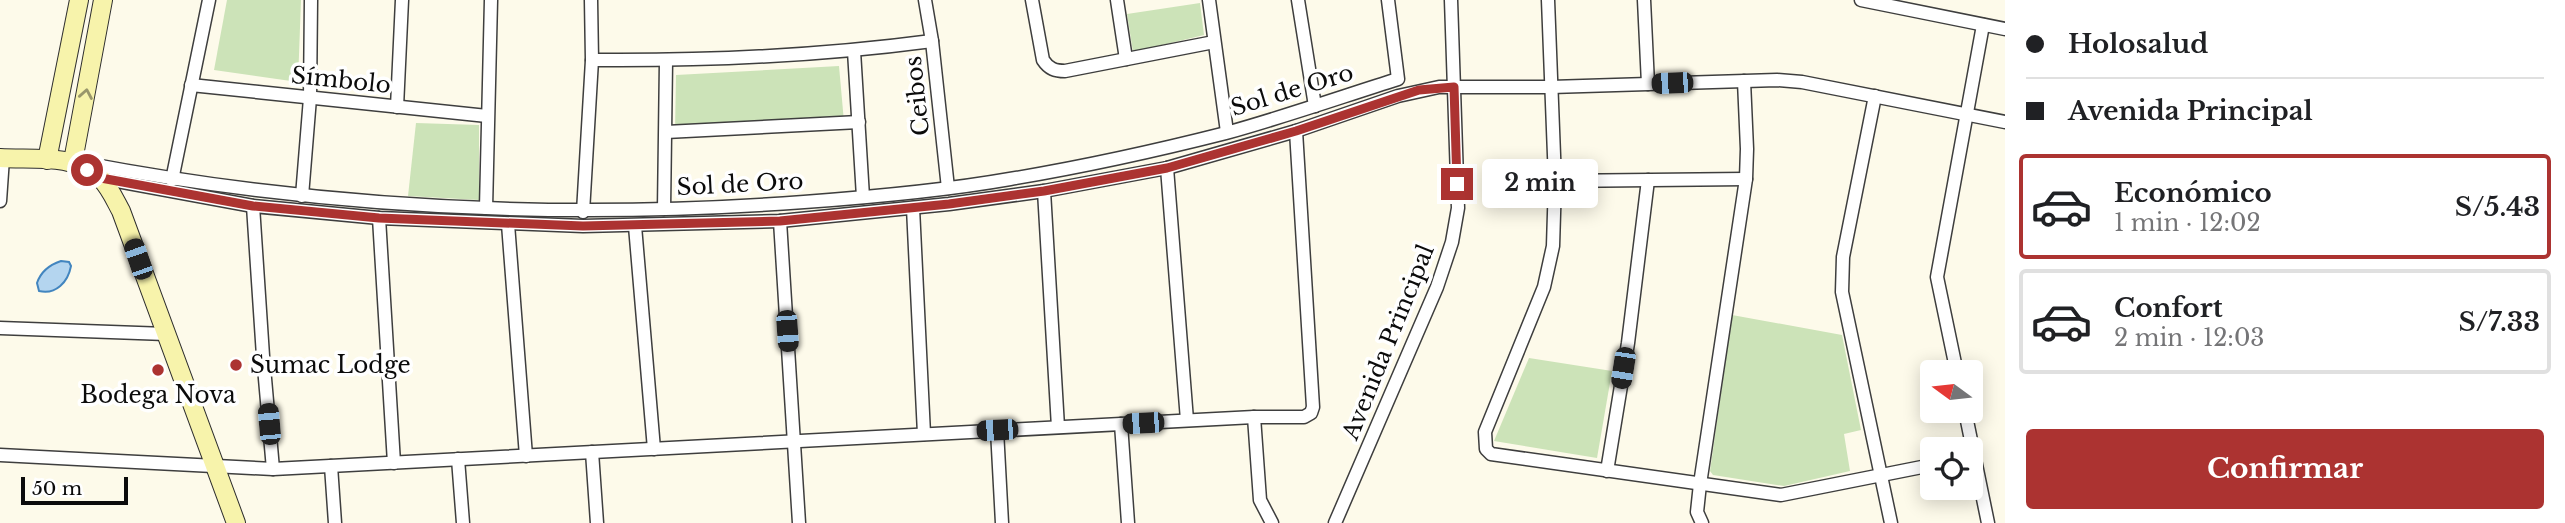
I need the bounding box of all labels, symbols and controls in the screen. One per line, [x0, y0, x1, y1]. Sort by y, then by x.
text: Holosalud [2068, 28, 2208, 60]
street label: Ceibos [899, 55, 935, 137]
street label: Sol de Oro [1227, 58, 1357, 122]
street label: Símbolo [290, 61, 392, 99]
car [1651, 72, 1694, 94]
one-way arrow [77, 88, 92, 100]
text: Avenida Principal [2068, 95, 2313, 127]
route start [71, 154, 103, 186]
callout: 2 min [1482, 160, 1597, 208]
street label: Sol de Oro [676, 167, 804, 201]
route end [1441, 168, 1473, 200]
text: 2 min [1504, 169, 1576, 197]
icon: car [2030, 175, 2093, 238]
text: Económico [2114, 177, 2272, 209]
text: S/5.43 [2455, 191, 2540, 223]
text: 1 min · 12:02 [2114, 209, 2261, 237]
car [122, 236, 155, 282]
street label: Avenida Principal [1336, 240, 1440, 445]
icon: car [2030, 290, 2093, 353]
text: Confort [2114, 292, 2223, 324]
text: S/7.33 [2459, 306, 2540, 338]
car [776, 309, 799, 353]
text: 2 min · 12:03 [2114, 324, 2264, 352]
car [1610, 346, 1637, 390]
place label: Sumac Lodge [250, 351, 411, 379]
marker: Sumac Lodge [228, 357, 244, 373]
north arrow [1920, 360, 1983, 424]
map controls [1920, 360, 1983, 500]
marker: Bodega Nova [150, 362, 166, 378]
place label: Bodega Nova [80, 381, 236, 409]
car [257, 402, 282, 446]
car [1122, 411, 1165, 435]
car [976, 418, 1019, 442]
button: Confirmar [2026, 429, 2544, 509]
button: locate [1920, 437, 1983, 500]
scale bar [21, 474, 128, 506]
text: 50 m [32, 477, 82, 500]

